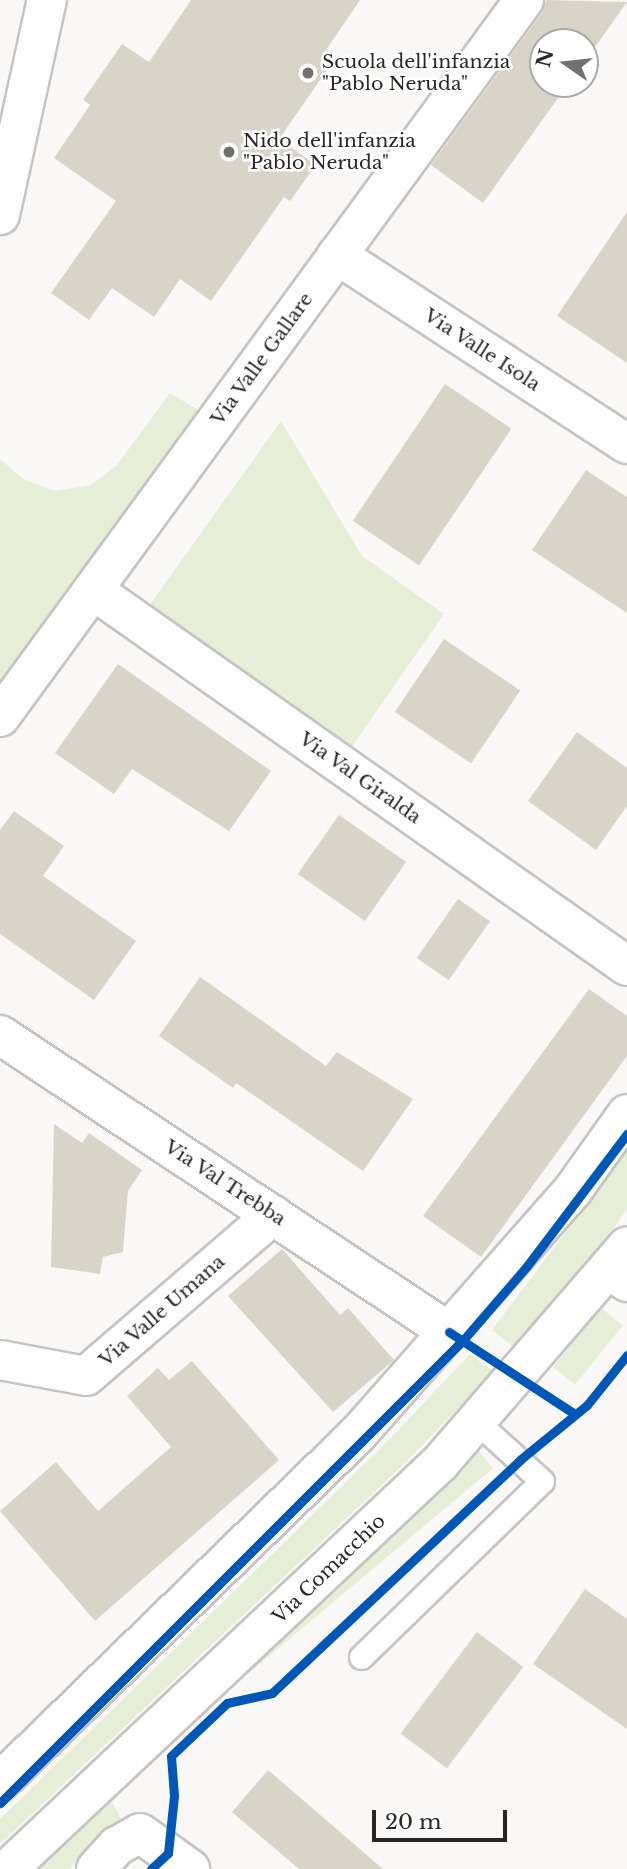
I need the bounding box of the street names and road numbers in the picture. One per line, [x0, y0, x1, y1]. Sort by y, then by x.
street label: Via Valle Gallare [206, 288, 318, 430]
street label: Via Valle Isola [419, 304, 545, 396]
street label: Via Val Giralda [294, 727, 426, 829]
street label: Via Val Trebba [159, 1135, 291, 1231]
street label: Via Valle Umana [94, 1250, 230, 1372]
street label: Via Comacchio [268, 1509, 390, 1629]

